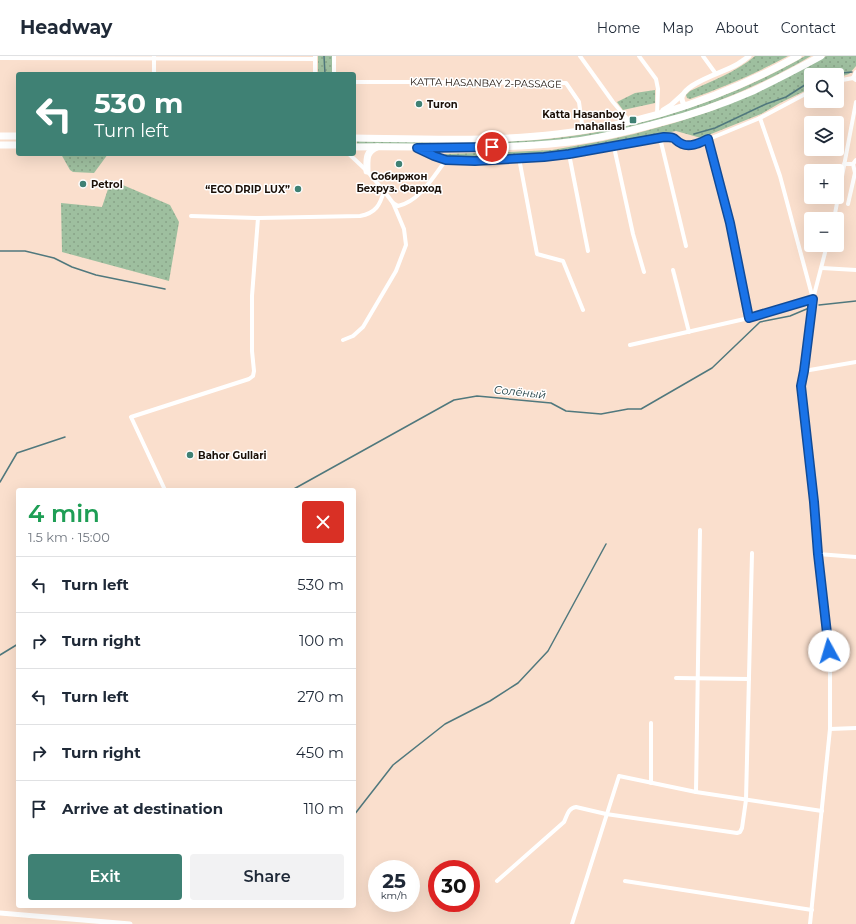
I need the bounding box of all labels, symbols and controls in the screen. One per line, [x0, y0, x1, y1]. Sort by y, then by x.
text: Headway [20, 16, 112, 39]
text: Home [597, 19, 640, 37]
text: Map [662, 19, 693, 37]
text: About [715, 19, 759, 37]
text: Contact [781, 19, 836, 37]
map controls [804, 68, 844, 252]
button: search [804, 68, 844, 108]
street label: KATTA HASANBAY 2-PASSAGE [410, 75, 562, 91]
text: 530 m [94, 86, 183, 120]
icon: left [28, 88, 80, 140]
place label: Turon [427, 98, 458, 111]
marker: Turon [414, 99, 424, 109]
place label: Katta Hasanboy mahallasi [542, 108, 626, 133]
marker: Katta Hasanboy mahallasi [628, 115, 638, 125]
button: layers [804, 116, 844, 156]
text: Turn left [94, 120, 169, 142]
pin [475, 130, 509, 164]
icon: arrive [481, 136, 503, 158]
marker: Собиржон Бехруз. Фарход [394, 159, 404, 169]
button: + [804, 164, 844, 204]
place label: Собиржон Бехруз. Фарход [356, 170, 442, 195]
place label: Petrol [91, 178, 123, 191]
marker: Petrol [78, 179, 88, 189]
place label: “ECO DRIP LUX” [205, 183, 290, 196]
marker: “ECO DRIP LUX” [293, 184, 303, 194]
button: − [804, 212, 844, 252]
water label: Солёный [493, 382, 547, 402]
place label: Bahor Gullari [198, 449, 267, 462]
marker: Bahor Gullari [185, 450, 195, 460]
text: 4 min [28, 499, 100, 528]
button: close [302, 501, 344, 543]
text: 1.5 km · 15:00 [28, 529, 110, 545]
icon: left [28, 574, 50, 596]
text: Turn left [62, 575, 129, 594]
text: 530 m [297, 575, 344, 594]
icon: right [28, 630, 50, 652]
position arrow [808, 630, 850, 672]
text: Turn right [62, 631, 141, 650]
text: 100 m [299, 631, 344, 650]
icon: left [28, 686, 50, 708]
text: Turn left [62, 687, 129, 706]
text: 270 m [297, 687, 344, 706]
icon: right [28, 742, 50, 764]
text: Turn right [62, 743, 141, 762]
text: 450 m [296, 743, 344, 762]
icon: arrive [28, 798, 50, 820]
text: Arrive at destination [62, 799, 223, 818]
text: 110 m [303, 799, 344, 818]
button: Exit [28, 854, 182, 900]
button: Share [190, 854, 344, 900]
speed limit sign: 30 [428, 860, 480, 912]
text: 25 [382, 869, 406, 893]
text: km/h [381, 889, 407, 902]

